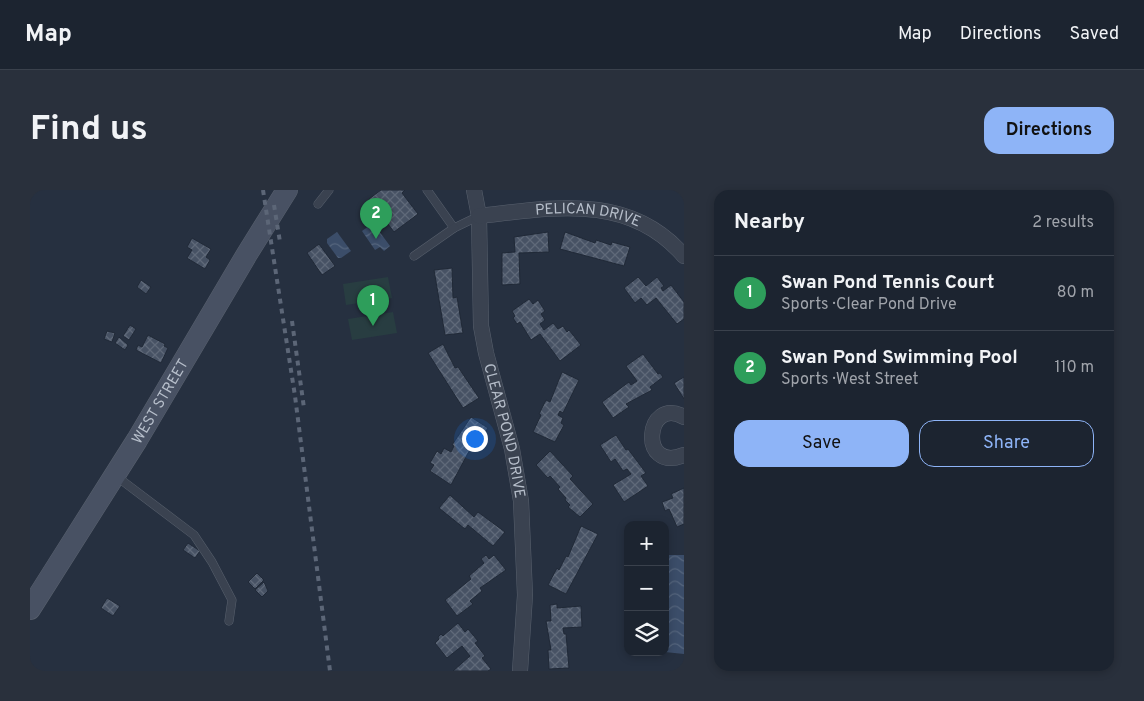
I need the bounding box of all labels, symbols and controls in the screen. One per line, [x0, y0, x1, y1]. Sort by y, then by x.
text: Map [25, 20, 72, 50]
text: Map [898, 23, 932, 46]
text: Directions [960, 23, 1042, 46]
text: Saved [1070, 23, 1119, 46]
button: Directions [984, 107, 1114, 154]
text: Find us [30, 108, 148, 152]
pin: 2 [360, 198, 392, 239]
street label: PELICAN DRIVE [534, 200, 643, 232]
text: Nearby [734, 209, 805, 236]
text: 2 results [1032, 213, 1094, 233]
text: Swan Pond Tennis Court [781, 271, 994, 295]
text: 1 [747, 283, 753, 303]
text: 80 m [1057, 283, 1094, 303]
pin: 1 [357, 285, 389, 326]
text: Sports · Clear Pond Drive [781, 295, 957, 315]
text: Swan Pond Swimming Pool [781, 346, 1018, 370]
street label: WEST STREET [129, 356, 194, 448]
text: 2 [745, 358, 755, 378]
text: 110 m [1054, 358, 1094, 378]
street label: CLEAR POND DRIVE [478, 362, 528, 500]
text: Sports · West Street [781, 370, 919, 390]
button: Save [734, 420, 909, 467]
button: Share [919, 420, 1094, 467]
your location [462, 426, 488, 452]
map controls [624, 521, 669, 656]
button: + [624, 521, 669, 566]
button: − [624, 566, 669, 611]
button: layers [624, 611, 669, 656]

